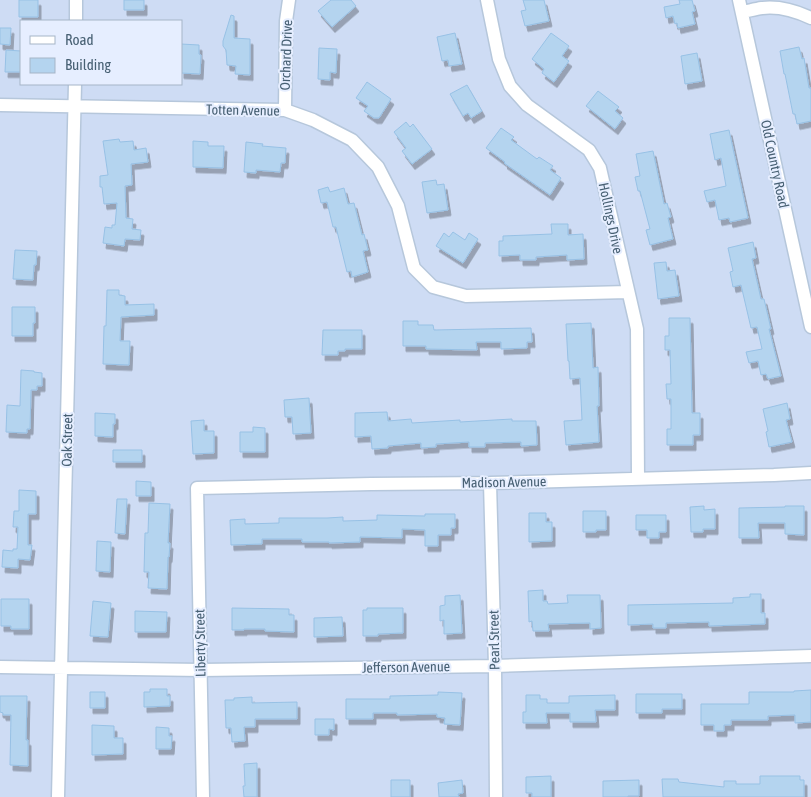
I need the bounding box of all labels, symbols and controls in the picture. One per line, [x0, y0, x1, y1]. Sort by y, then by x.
street label: Orchard Drive [277, 19, 295, 91]
legend [20, 20, 182, 85]
text: Road [65, 31, 94, 48]
text: Building [65, 56, 111, 73]
street label: Totten Avenue [206, 101, 280, 119]
street label: Old Country Road [758, 119, 792, 209]
street label: Hollings Drive [596, 181, 626, 255]
street label: Oak Street [59, 413, 75, 467]
street label: Madison Avenue [461, 473, 547, 491]
street label: Liberty Street [191, 609, 209, 677]
street label: Pearl Street [485, 610, 503, 670]
street label: Jefferson Avenue [362, 658, 450, 676]

